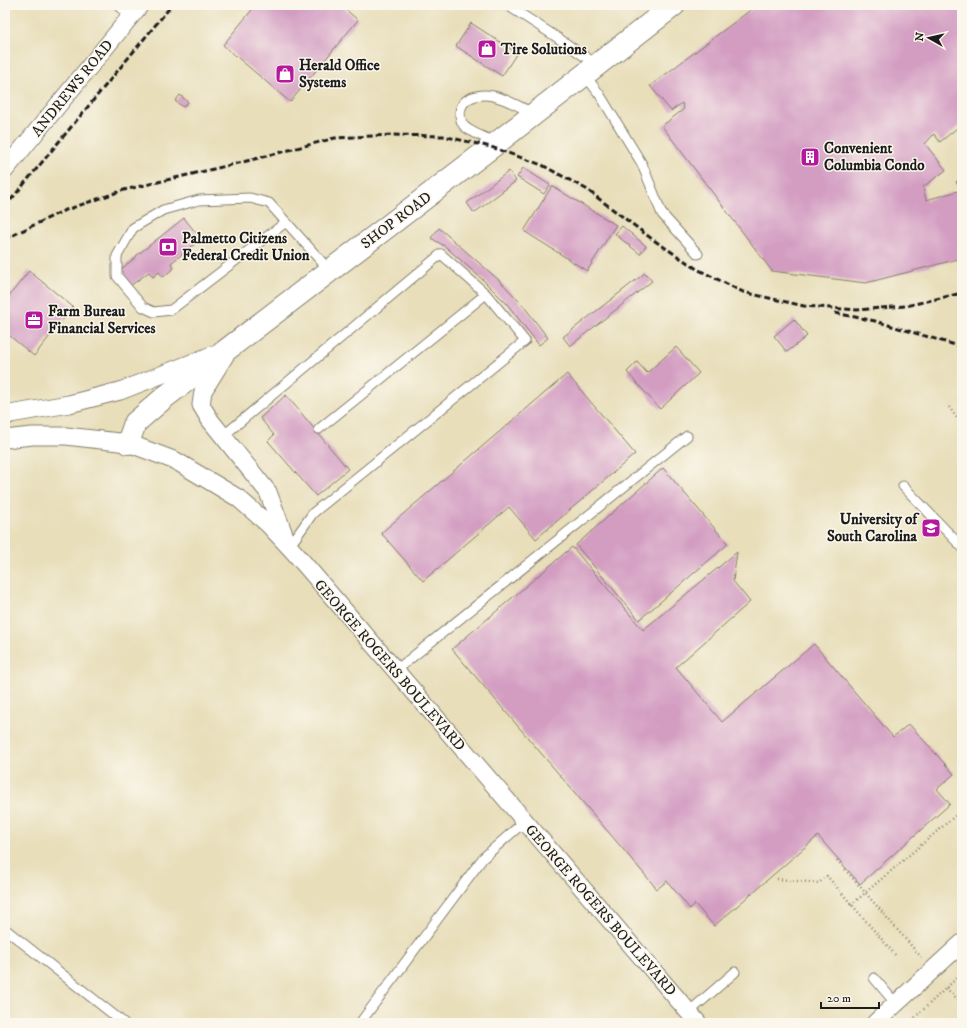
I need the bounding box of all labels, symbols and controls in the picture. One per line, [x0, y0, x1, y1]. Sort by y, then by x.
north arrow [909, 18, 949, 58]
text: N [913, 31, 928, 42]
street label: ANDREWS ROAD [27, 36, 117, 141]
shop icon: Tire Solutions [476, 38, 498, 60]
place label: Tire Solutions [500, 40, 587, 59]
place label: Herald Office Systems [299, 56, 381, 92]
shop icon: Herald Office Systems [274, 63, 296, 85]
place label: Convenient Columbia Condo [824, 139, 925, 175]
building icon: Convenient Columbia Condo [799, 146, 821, 168]
street label: SHOP ROAD [357, 188, 435, 253]
place label: Palmetto Citizens Federal Credit Union [182, 229, 310, 265]
bank icon: Palmetto Citizens Federal Credit Union [157, 236, 179, 258]
place label: Farm Bureau Financial Services [48, 302, 156, 338]
office icon: Farm Bureau Financial Services [23, 309, 45, 331]
place label: University of South Carolina [827, 510, 920, 546]
school or university icon: University of South Carolina [920, 517, 942, 539]
street label: GEORGE ROGERS BOULEVARD [310, 576, 469, 755]
street label: GEORGE ROGERS BOULEVARD [521, 821, 680, 1000]
scale bar [821, 984, 879, 1010]
text: 20 m [827, 991, 851, 1006]

